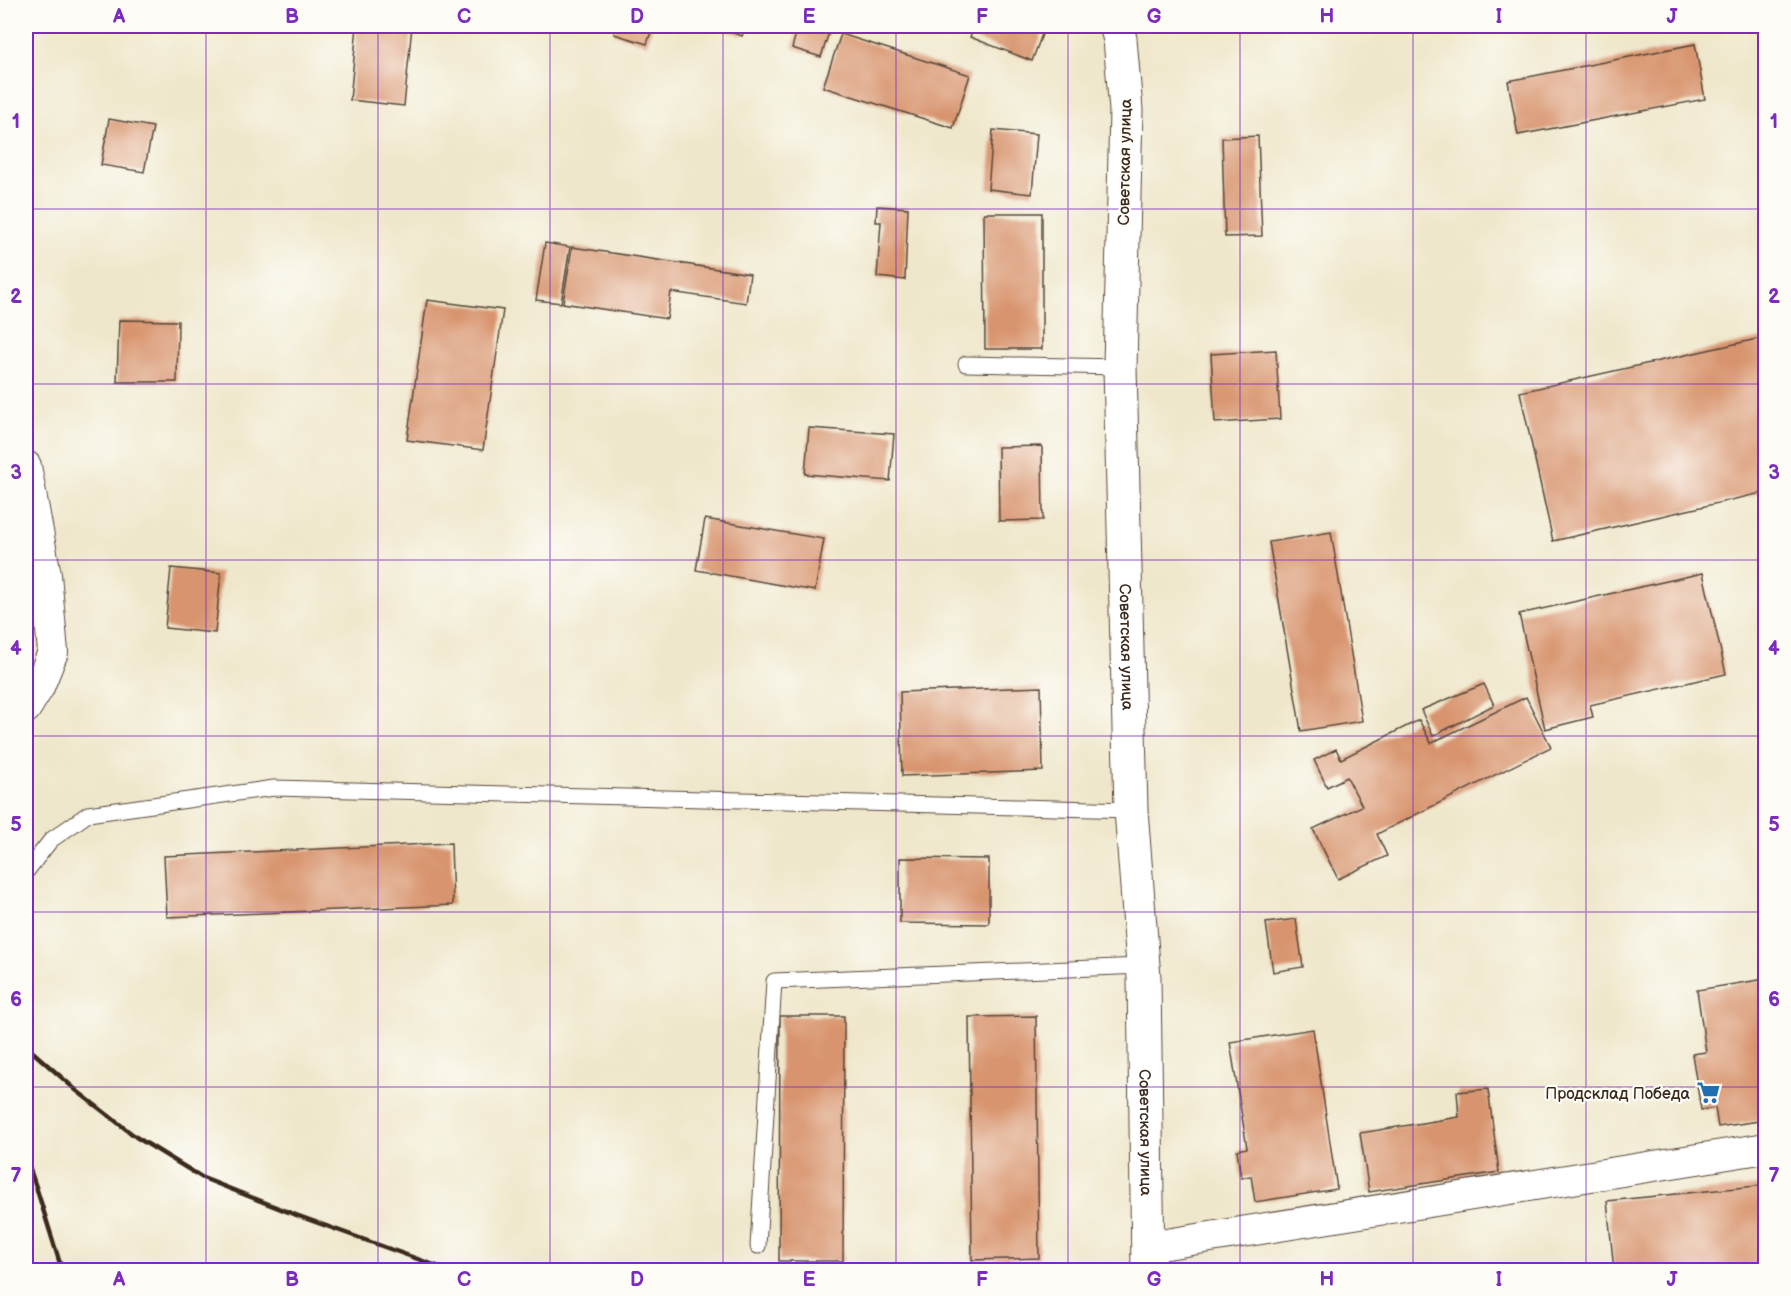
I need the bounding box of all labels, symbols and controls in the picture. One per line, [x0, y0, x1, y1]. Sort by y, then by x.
text: A [112, 5, 126, 29]
text: B [285, 5, 299, 29]
text: C [457, 5, 471, 29]
text: D [630, 5, 644, 29]
text: E [803, 5, 816, 29]
text: F [976, 5, 988, 29]
text: G [1147, 5, 1162, 29]
text: H [1320, 5, 1334, 29]
text: I [1496, 5, 1502, 29]
text: J [1667, 5, 1679, 29]
street label: Советская улица [1115, 98, 1136, 225]
text: 1 [12, 110, 20, 134]
text: 1 [1770, 110, 1778, 134]
text: 2 [10, 285, 22, 309]
text: 2 [1768, 285, 1780, 309]
text: 3 [10, 461, 22, 485]
text: 3 [1768, 461, 1780, 485]
street label: Советская улица [1114, 583, 1137, 711]
text: 4 [10, 637, 22, 661]
text: 4 [1768, 637, 1780, 661]
text: 5 [10, 813, 22, 837]
text: 5 [1768, 813, 1780, 837]
text: 6 [10, 988, 22, 1012]
text: 6 [1768, 988, 1780, 1012]
street label: Советская улица [1134, 1069, 1155, 1196]
supermarket icon: Продсклад Победа [1695, 1080, 1721, 1106]
place label: Продсклад Победа [1545, 1085, 1691, 1104]
text: 7 [10, 1164, 22, 1188]
text: 7 [1768, 1164, 1780, 1188]
text: A [112, 1268, 126, 1292]
text: B [285, 1268, 299, 1292]
text: C [457, 1268, 471, 1292]
text: D [630, 1268, 644, 1292]
text: E [803, 1268, 816, 1292]
text: F [976, 1268, 988, 1292]
text: G [1147, 1268, 1162, 1292]
text: H [1320, 1268, 1334, 1292]
text: I [1496, 1268, 1502, 1292]
text: J [1667, 1268, 1679, 1292]

